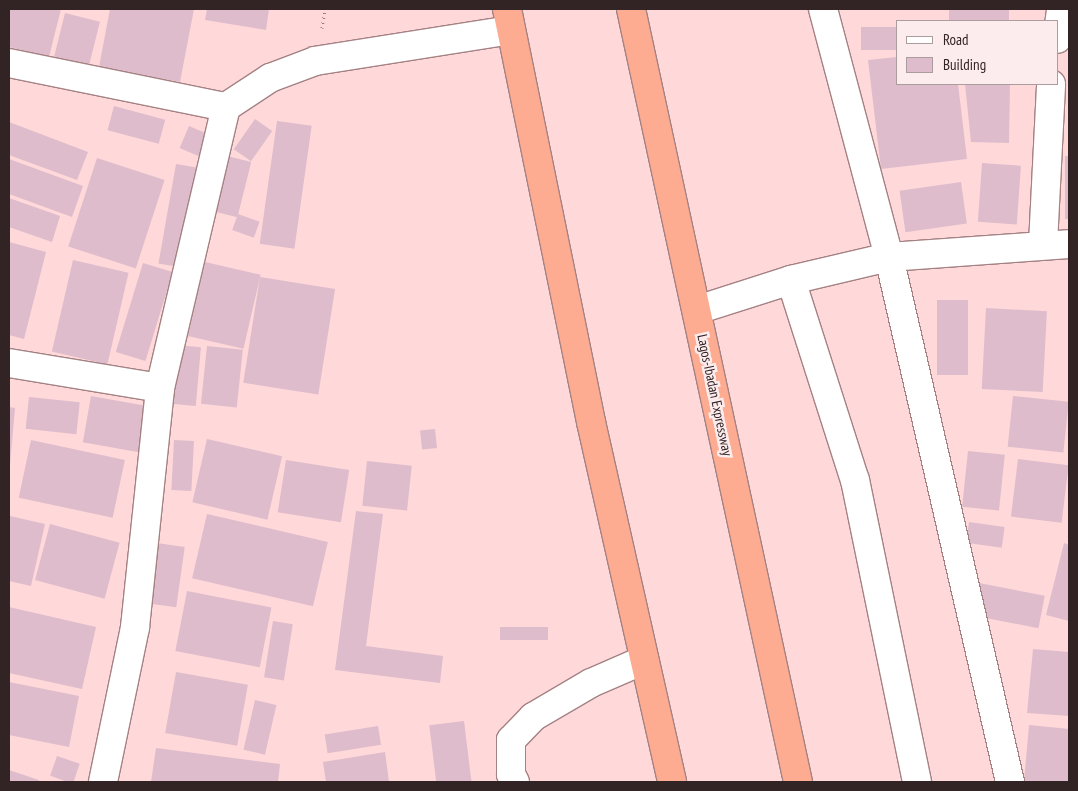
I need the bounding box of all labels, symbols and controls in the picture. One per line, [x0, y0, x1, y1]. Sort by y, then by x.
legend [896, 20, 1058, 85]
text: Road [943, 30, 969, 49]
text: Building [943, 55, 986, 74]
street label: Lagos-Ibadan Expressway [694, 333, 736, 457]

